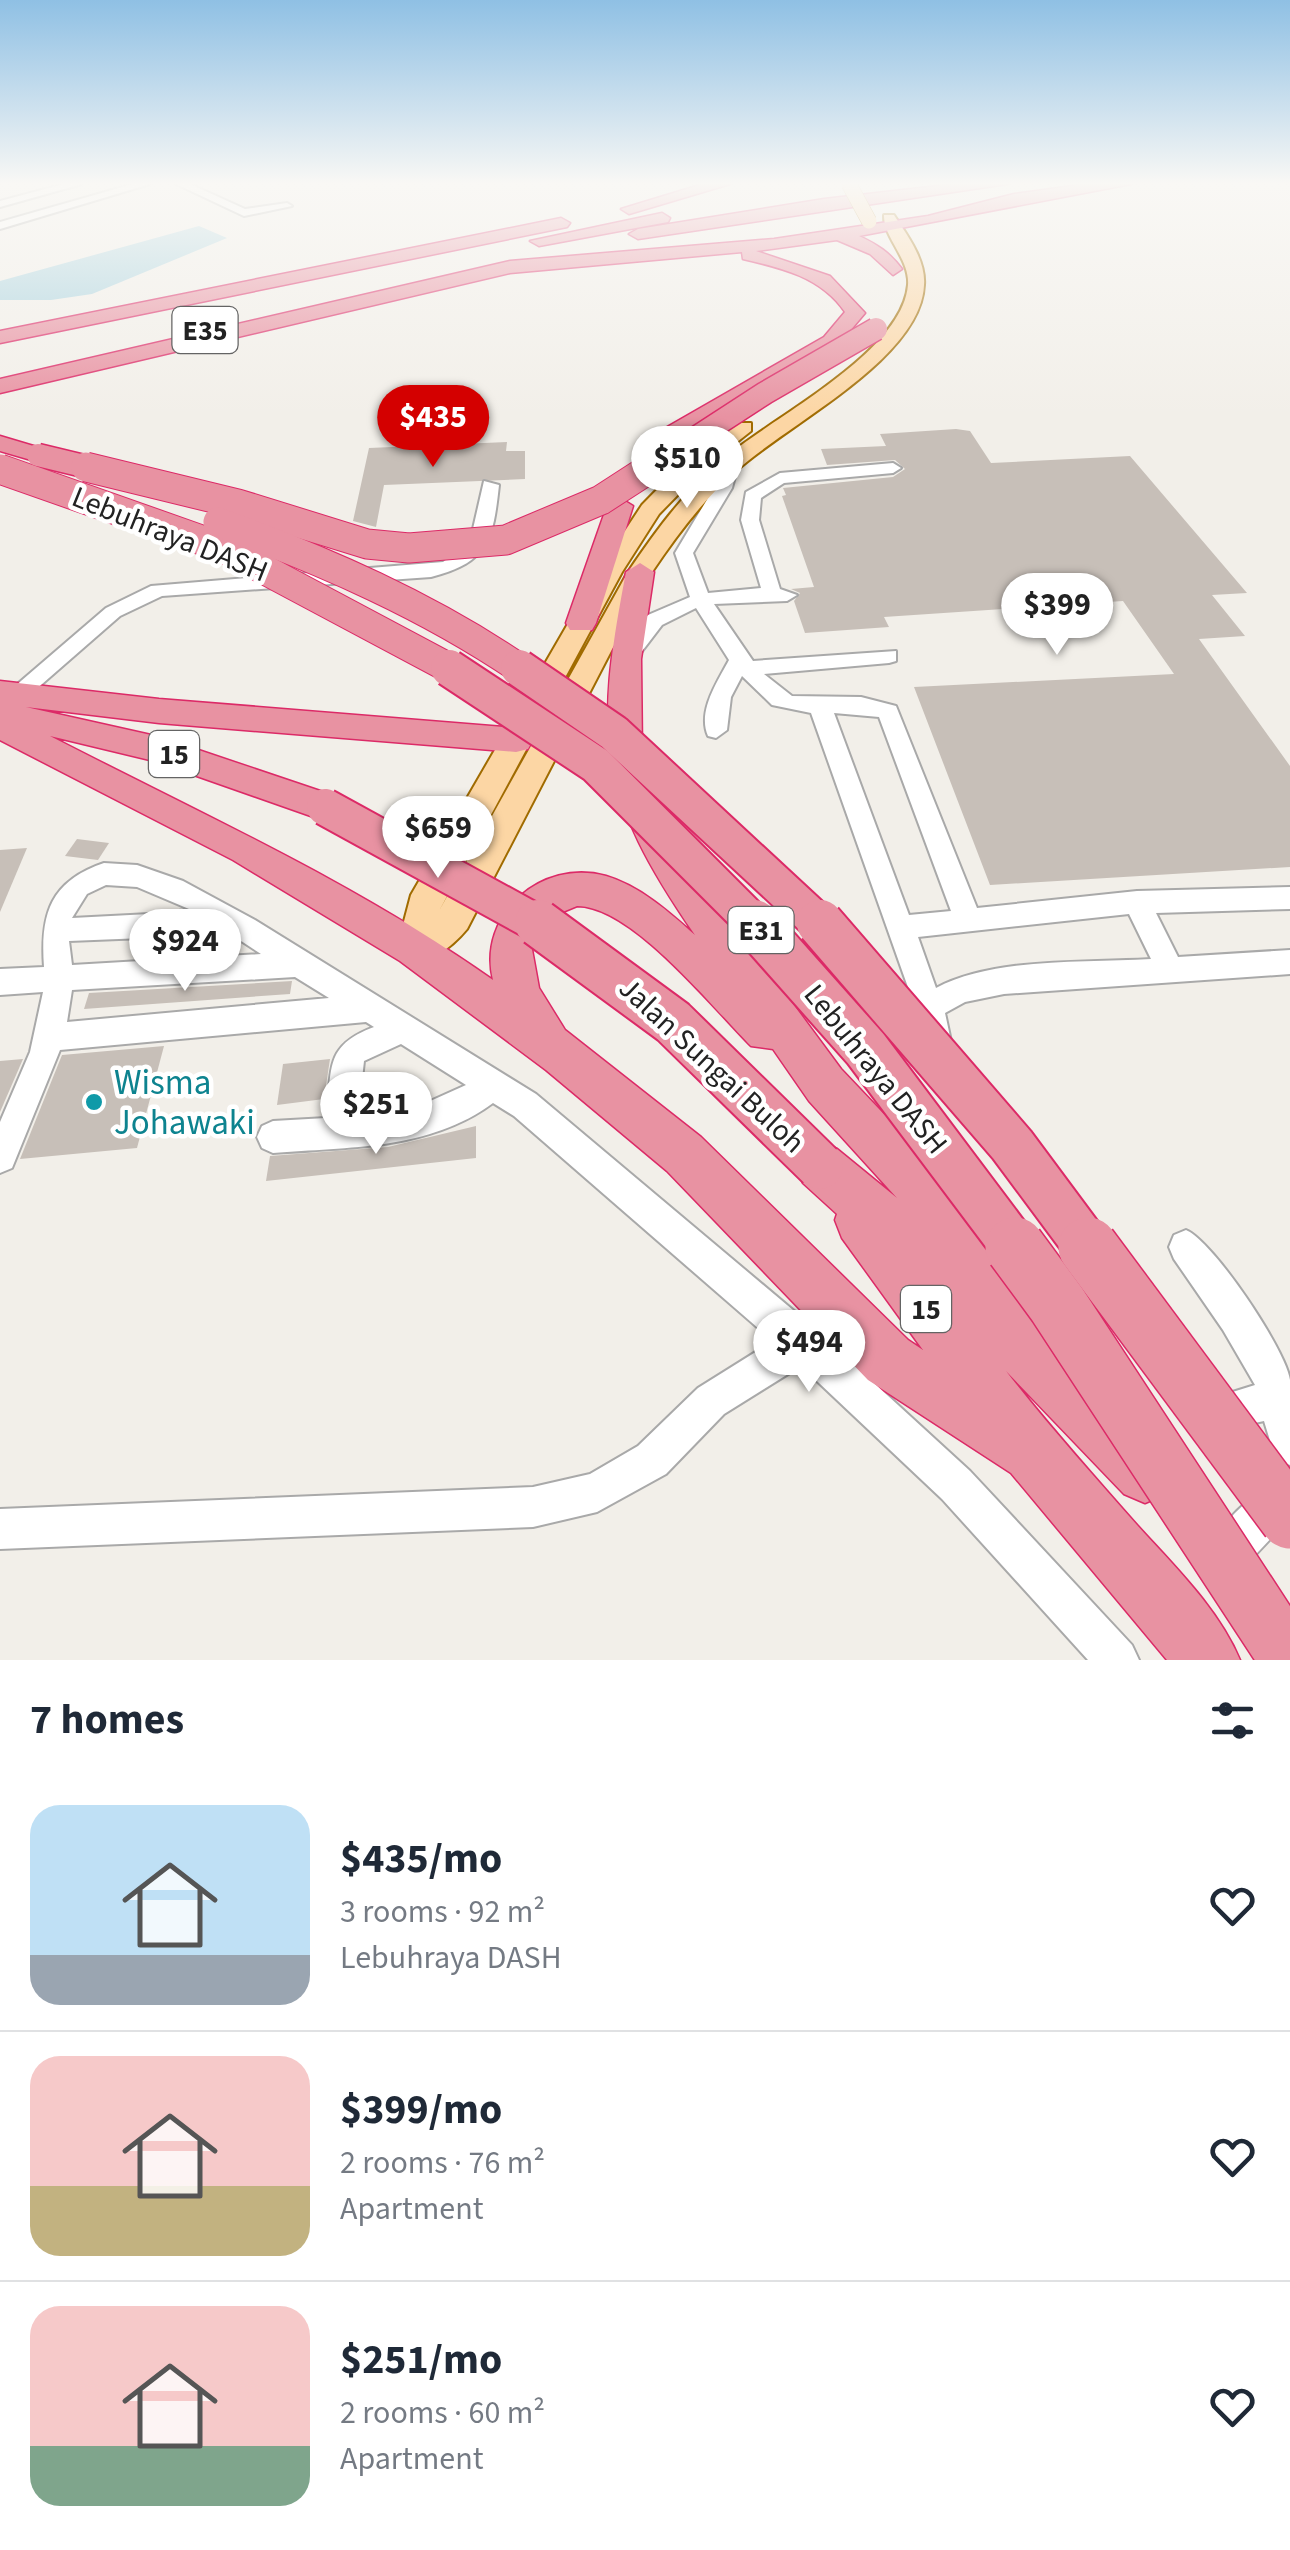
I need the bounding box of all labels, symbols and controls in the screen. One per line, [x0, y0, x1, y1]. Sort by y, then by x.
road number: E35 [172, 307, 238, 353]
pin: $435 [374, 385, 492, 470]
text: $435 [399, 394, 467, 440]
pin: $510 [628, 426, 746, 511]
text: $510 [653, 435, 721, 481]
street label: Lebuhraya DASH [65, 476, 274, 593]
pin: $399 [998, 573, 1116, 658]
text: $399 [1023, 582, 1091, 628]
road number: 15 [149, 731, 199, 777]
pin: $659 [379, 796, 497, 881]
text: $659 [404, 805, 472, 851]
road number: E31 [728, 907, 794, 953]
pin: $924 [126, 909, 244, 994]
text: $924 [151, 918, 219, 964]
street label: Jalan Sungai Buloh [609, 968, 814, 1163]
street label: Lebuhraya DASH [794, 975, 958, 1164]
place label: Wisma Johawaki [114, 1058, 255, 1148]
pin: $251 [317, 1072, 435, 1157]
text: $251 [342, 1081, 410, 1127]
marker: Wisma Johawaki [83, 1091, 105, 1113]
road number: 15 [901, 1286, 951, 1332]
pin: $494 [750, 1310, 868, 1395]
text: $494 [775, 1319, 843, 1365]
text: 7 homes [30, 1690, 184, 1750]
icon: filters [1205, 1693, 1260, 1748]
text: $435/mo [340, 1829, 502, 1889]
icon: home [110, 1845, 230, 1965]
icon: heart [1205, 1878, 1260, 1933]
text: 3 rooms · 92 m² [340, 1889, 545, 1935]
text: Lebuhraya DASH [340, 1935, 562, 1981]
text: $399/mo [340, 2080, 502, 2140]
icon: home [110, 2096, 230, 2216]
icon: heart [1205, 2129, 1260, 2184]
text: 2 rooms · 76 m² [340, 2140, 545, 2186]
text: Apartment [340, 2186, 483, 2232]
text: $251/mo [340, 2330, 502, 2390]
icon: home [110, 2346, 230, 2466]
icon: heart [1205, 2379, 1260, 2434]
text: 2 rooms · 60 m² [340, 2390, 545, 2436]
text: Apartment [340, 2436, 483, 2482]

